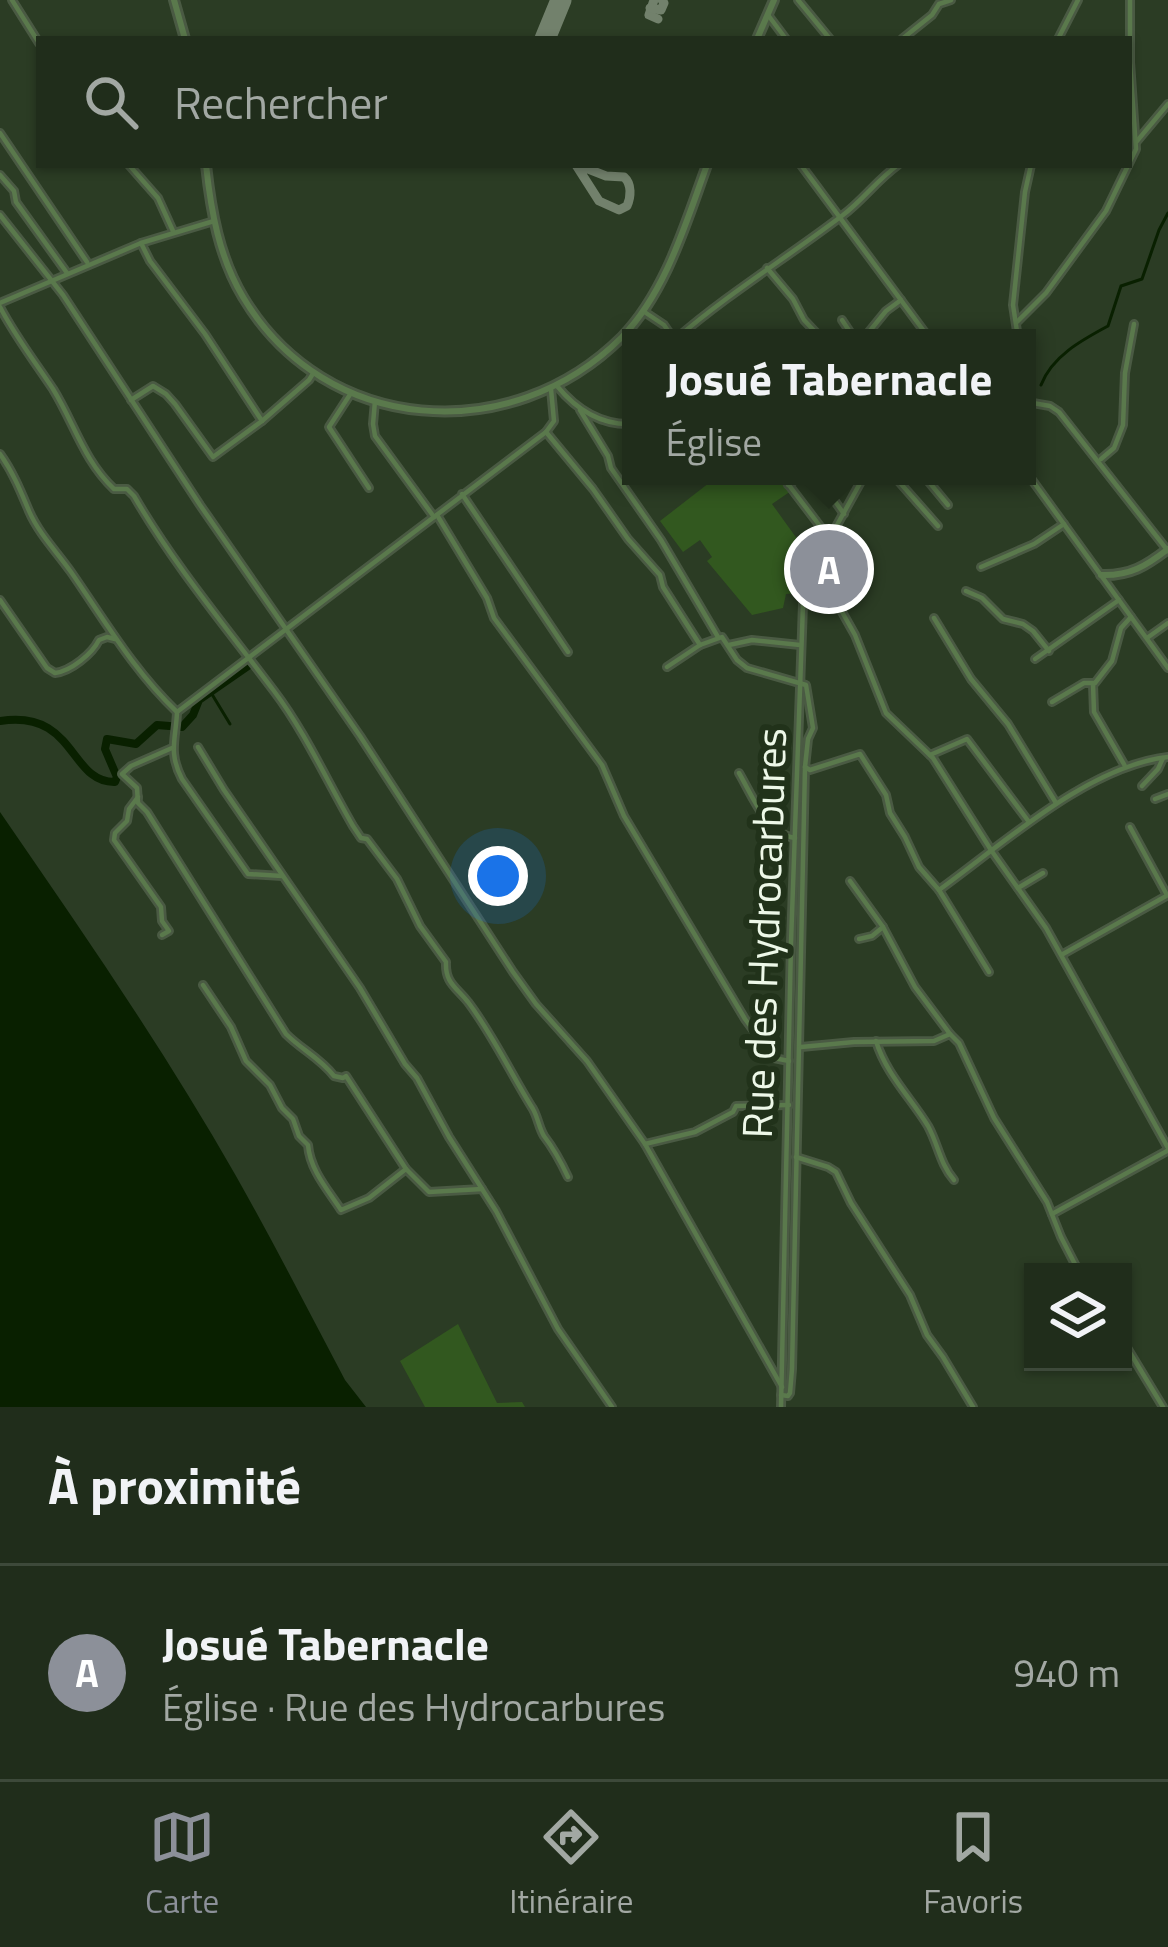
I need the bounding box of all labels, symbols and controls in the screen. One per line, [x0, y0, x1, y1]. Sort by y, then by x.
search box [36, 36, 1132, 168]
text: Rechercher [174, 68, 388, 136]
icon: search [78, 69, 144, 135]
popup [622, 329, 1036, 485]
text: Josué Tabernacle [666, 344, 992, 412]
text: Église [666, 412, 762, 471]
pin: A [790, 524, 868, 614]
street label: Rue des Hydrocarbures [724, 727, 802, 1139]
your location [468, 846, 528, 906]
map controls [1024, 1263, 1132, 1371]
button: layers [1024, 1263, 1132, 1371]
text: À proximité [48, 1446, 301, 1524]
text: Josué Tabernacle [162, 1609, 489, 1677]
text: A [75, 1643, 99, 1702]
text: 940 m [1013, 1643, 1120, 1702]
text: Église · Rue des Hydrocarbures [162, 1677, 665, 1736]
tab: Carte [145, 1804, 219, 1926]
tab: Itinéraire [509, 1804, 633, 1926]
tab: Favoris [923, 1804, 1023, 1926]

